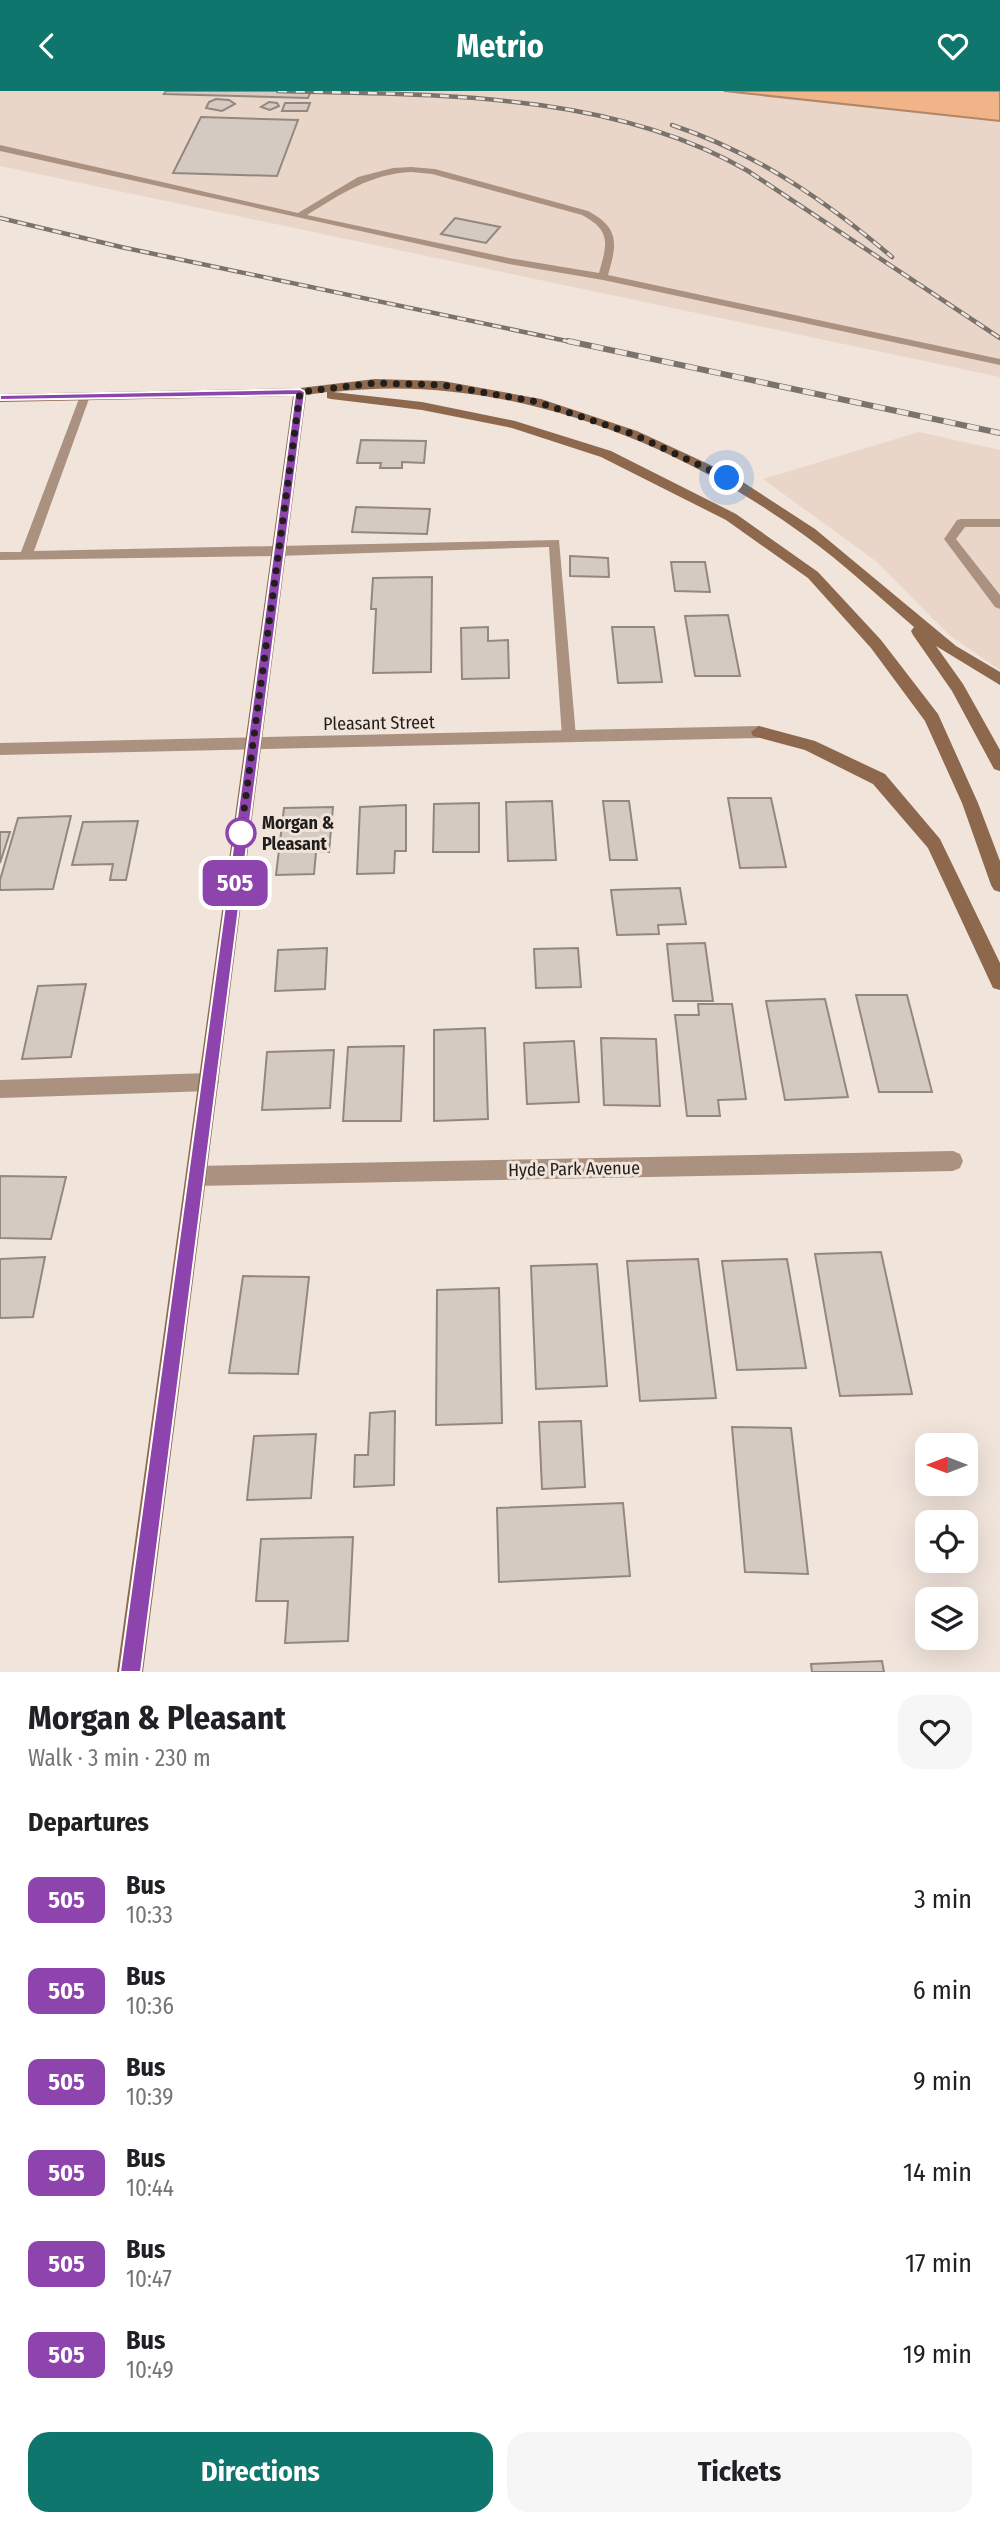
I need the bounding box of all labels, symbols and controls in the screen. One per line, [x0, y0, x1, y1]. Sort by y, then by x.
icon: back [28, 27, 66, 65]
text: Metrio [456, 27, 544, 65]
icon: heart [934, 27, 972, 65]
your location [709, 460, 744, 495]
street label: Pleasant Street [323, 711, 435, 735]
place label: Morgan & Pleasant [262, 812, 335, 855]
marker: Morgan & Pleasant [226, 818, 256, 848]
line badge: 505 [195, 860, 275, 906]
text: 505 [217, 869, 253, 897]
street label: Hyde Park Avenue [508, 1157, 640, 1181]
north arrow [915, 1433, 978, 1496]
map controls [915, 1433, 978, 1650]
button: locate [915, 1510, 978, 1573]
button: layers [915, 1587, 978, 1650]
button: heart [898, 1695, 972, 1769]
text: Morgan & Pleasant [28, 1698, 286, 1738]
text: Walk · 3 min · 230 m [28, 1744, 211, 1772]
text: Departures [28, 1807, 149, 1838]
text: Bus [126, 1870, 165, 1901]
text: 3 min [914, 1884, 972, 1915]
text: 505 [48, 1886, 85, 1914]
text: 10:33 [126, 1901, 173, 1929]
text: Bus [126, 1961, 165, 1992]
text: 6 min [913, 1975, 972, 2006]
text: 505 [48, 1977, 85, 2005]
text: 10:36 [126, 1992, 174, 2020]
text: Bus [126, 2052, 165, 2083]
text: 9 min [913, 2066, 972, 2097]
text: 505 [48, 2068, 85, 2096]
text: 10:39 [126, 2083, 173, 2111]
text: Bus [126, 2143, 165, 2174]
text: 14 min [903, 2157, 972, 2188]
text: 505 [48, 2159, 85, 2187]
text: 10:44 [126, 2174, 174, 2202]
text: Bus [126, 2234, 165, 2265]
text: 17 min [905, 2248, 972, 2279]
text: 505 [48, 2250, 85, 2278]
text: 10:47 [126, 2265, 172, 2293]
text: Bus [126, 2325, 165, 2356]
text: 19 min [903, 2339, 972, 2370]
text: 505 [48, 2341, 85, 2369]
text: 10:49 [126, 2356, 174, 2384]
button: Directions [28, 2432, 493, 2512]
button: Tickets [507, 2432, 972, 2512]

